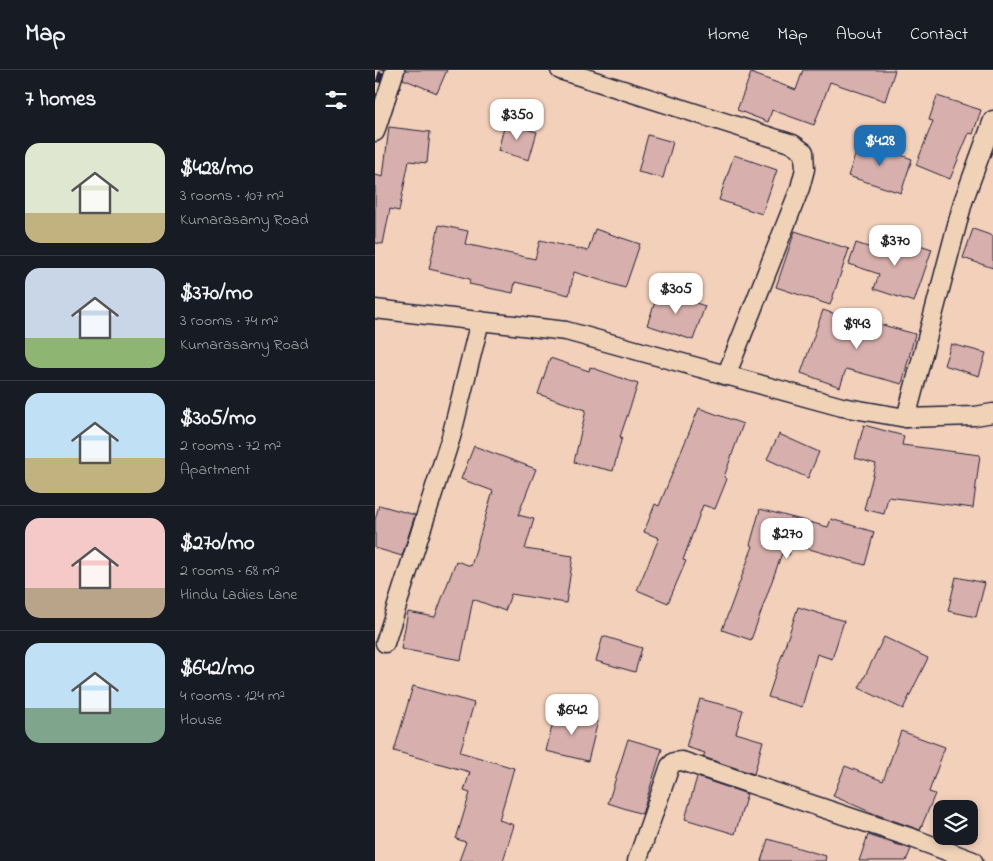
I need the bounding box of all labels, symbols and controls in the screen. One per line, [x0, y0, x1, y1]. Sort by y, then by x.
text: Map [25, 17, 66, 52]
text: Home [708, 22, 749, 48]
text: Map [777, 22, 808, 48]
text: About [836, 22, 882, 48]
text: Contact [910, 22, 968, 48]
text: 7 homes [25, 85, 96, 115]
icon: filters [322, 86, 350, 114]
pin: $350 [487, 98, 547, 141]
text: $350 [501, 103, 533, 127]
pin: $428 [850, 124, 910, 167]
text: $428 [865, 129, 895, 153]
text: $428/mo [180, 154, 253, 184]
icon: home [65, 163, 125, 223]
text: 3 rooms · 107 m² [180, 184, 284, 208]
text: Kumarasamy Road [180, 208, 308, 232]
pin: $370 [865, 224, 925, 267]
text: $370 [880, 229, 910, 253]
pin: $305 [646, 272, 706, 315]
text: $305 [660, 277, 692, 301]
text: $370/mo [180, 279, 253, 309]
icon: home [65, 288, 125, 348]
pin: $943 [827, 308, 887, 350]
text: 3 rooms · 74 m² [180, 309, 279, 333]
text: $943 [843, 312, 871, 336]
text: Kumarasamy Road [180, 333, 308, 357]
text: $305/mo [180, 404, 256, 434]
icon: home [65, 413, 125, 473]
text: 2 rooms · 72 m² [180, 434, 281, 458]
text: Apartment [180, 458, 250, 482]
pin: $270 [757, 518, 817, 560]
text: $270 [771, 522, 803, 546]
text: $270/mo [180, 529, 255, 559]
icon: home [65, 538, 125, 598]
text: 2 rooms · 68 m² [180, 559, 280, 583]
text: Hindu Ladies Lane [180, 583, 298, 607]
text: $642/mo [180, 654, 255, 684]
icon: home [65, 663, 125, 723]
text: 4 rooms · 124 m² [180, 684, 285, 708]
pin: $642 [542, 694, 602, 736]
text: $642 [556, 698, 588, 722]
text: House [180, 708, 222, 732]
map controls [933, 800, 978, 845]
button: layers [933, 800, 978, 845]

